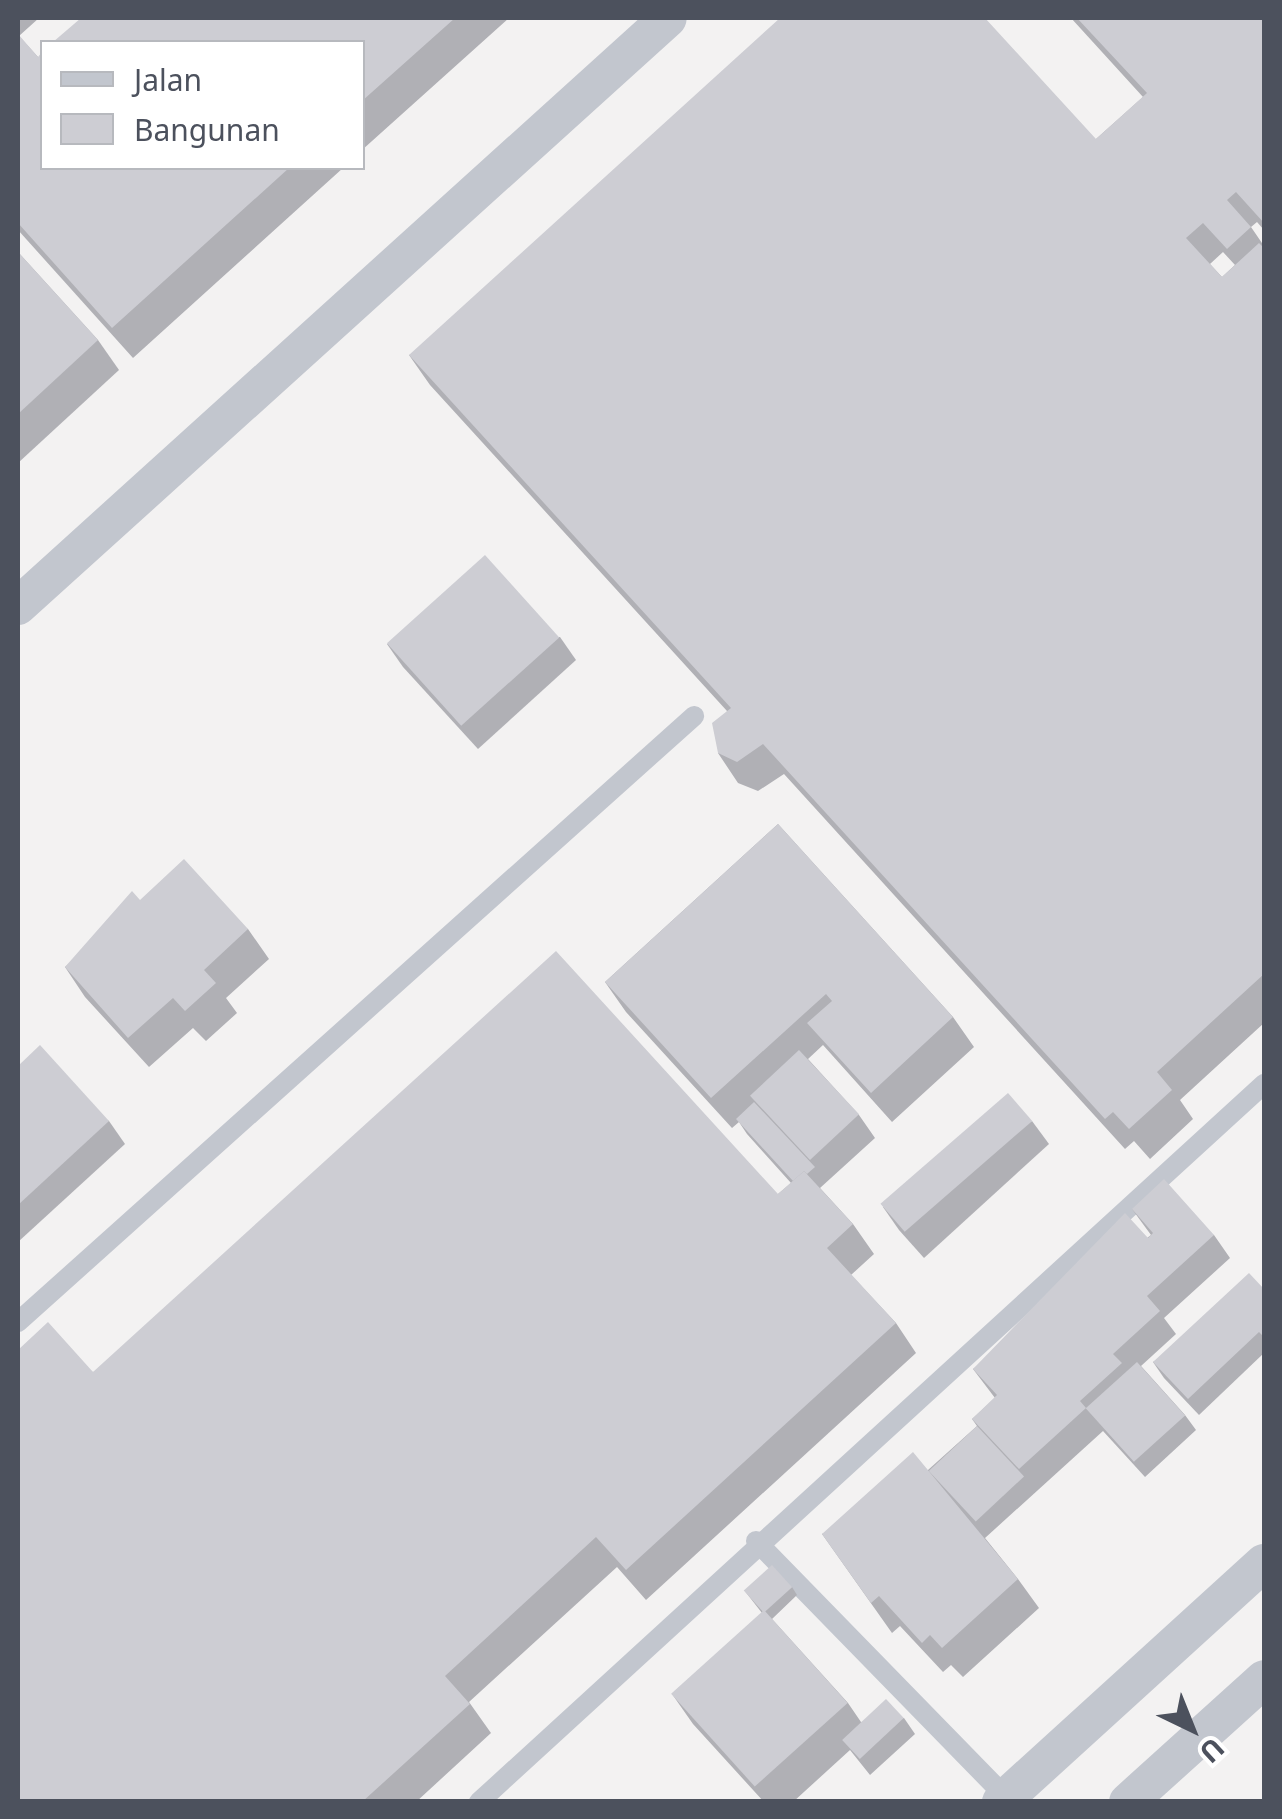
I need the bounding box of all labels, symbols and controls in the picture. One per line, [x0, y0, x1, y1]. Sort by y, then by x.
legend [40, 40, 365, 170]
text: Jalan [134, 59, 202, 100]
text: Bangunan [134, 109, 280, 150]
north arrow [1142, 1679, 1242, 1779]
text: U [1192, 1730, 1233, 1772]

